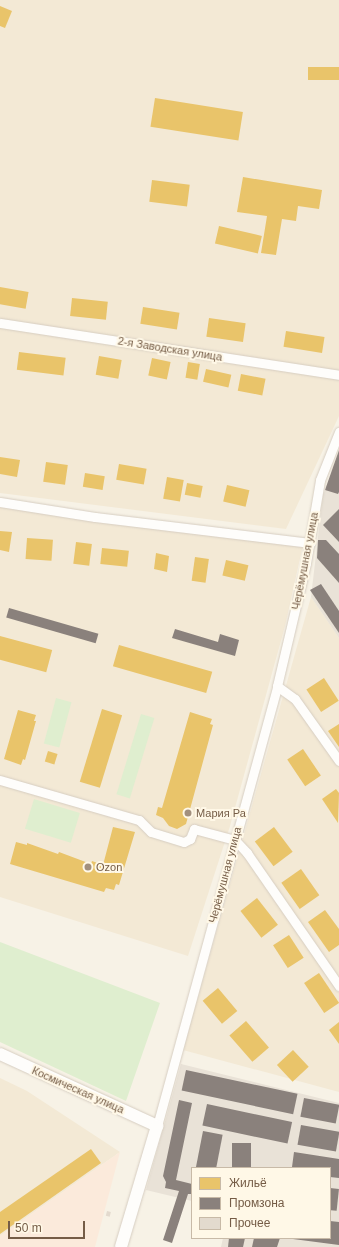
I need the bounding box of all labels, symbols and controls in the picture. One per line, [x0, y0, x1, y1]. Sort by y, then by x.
street label: 2-я Заводская улица [117, 334, 223, 364]
street label: Черёмушная улица [289, 511, 321, 611]
place label: Мария Ра [196, 806, 246, 820]
marker: Мария Ра [183, 808, 193, 818]
street label: Черёмушная улица [206, 825, 244, 925]
place label: Ozon [96, 860, 122, 874]
marker: Ozon [83, 862, 93, 872]
street label: Космическая улица [30, 1064, 126, 1116]
legend [191, 1167, 331, 1239]
text: Жильё [229, 1176, 267, 1190]
text: Промзона [229, 1196, 284, 1210]
scale bar [10, 1213, 87, 1239]
text: Прочее [229, 1216, 270, 1230]
text: 50 m [15, 1221, 42, 1235]

